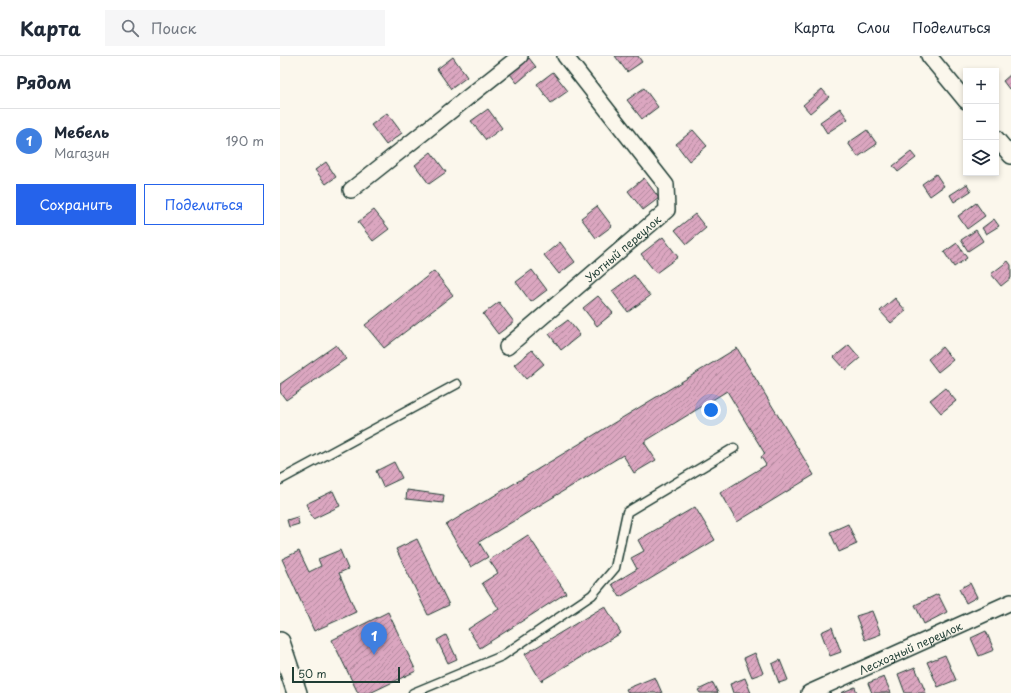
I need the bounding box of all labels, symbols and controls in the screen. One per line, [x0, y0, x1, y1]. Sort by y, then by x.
search box [105, 10, 385, 46]
text: Карта [20, 14, 81, 42]
text: Поиск [151, 16, 196, 39]
icon: search [119, 17, 141, 39]
text: Карта [794, 17, 835, 38]
text: Слои [857, 17, 890, 38]
text: Поделиться [912, 17, 991, 38]
map controls [963, 68, 999, 176]
button: + [963, 68, 999, 104]
text: Рядом [16, 69, 71, 95]
button: − [963, 104, 999, 140]
text: Мебель [54, 120, 109, 143]
text: 1 [26, 131, 32, 150]
text: 190 m [225, 131, 264, 150]
button: layers [963, 140, 999, 176]
text: Магазин [54, 143, 110, 162]
button: Сохранить [16, 184, 136, 225]
button: Поделиться [144, 184, 264, 225]
street label: Уютный переулок [581, 210, 665, 286]
your location [701, 400, 721, 420]
street label: Лесхозный переулок [856, 617, 965, 678]
pin: 1 [361, 622, 387, 655]
scale bar [292, 665, 400, 684]
text: 50 m [298, 665, 327, 682]

